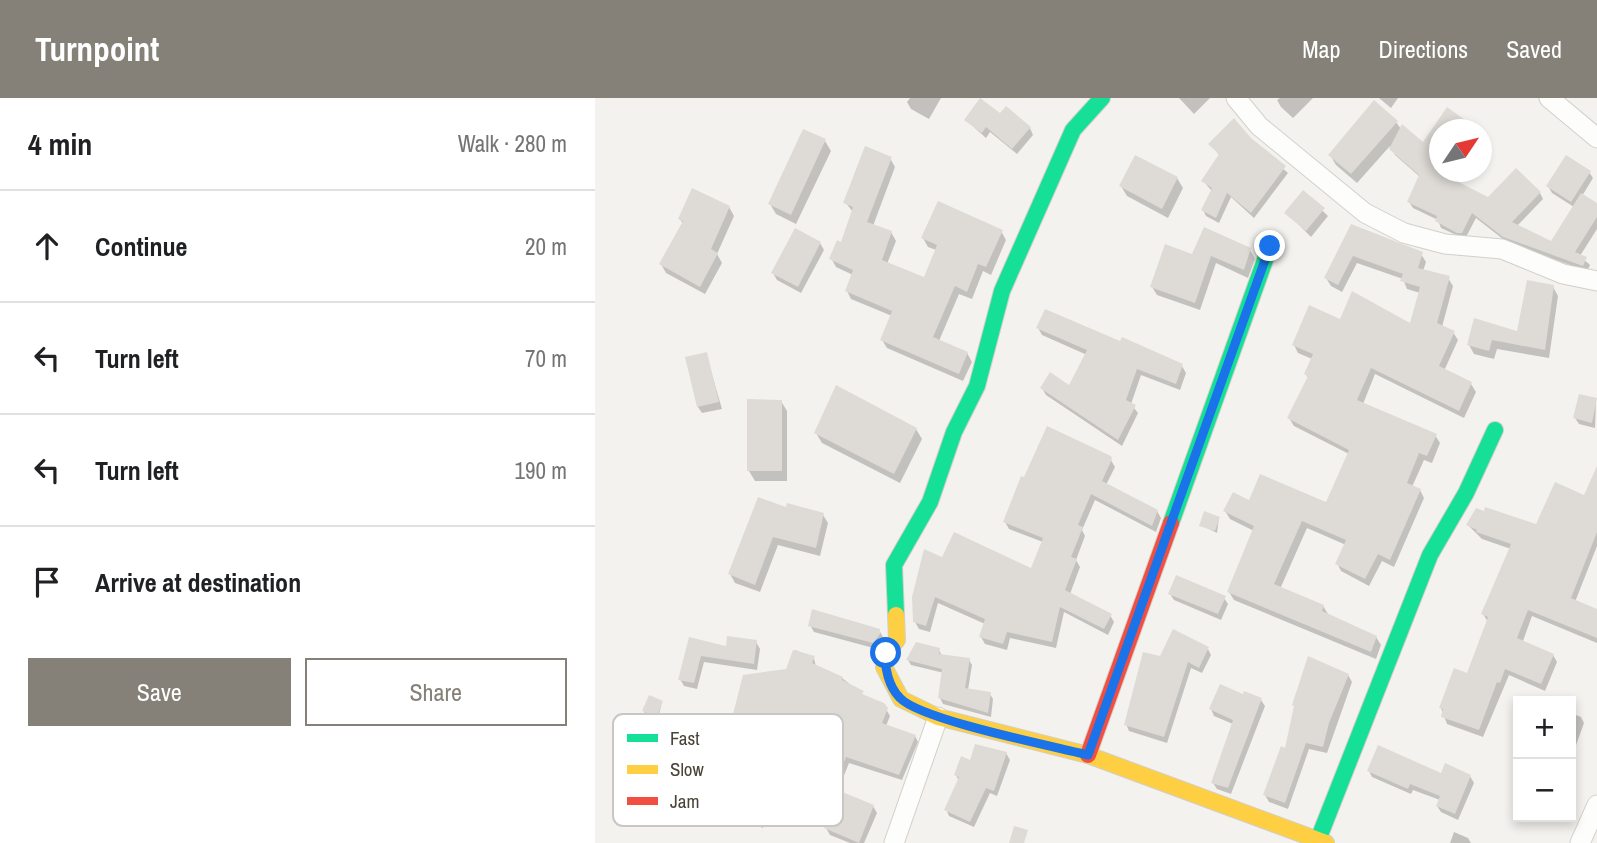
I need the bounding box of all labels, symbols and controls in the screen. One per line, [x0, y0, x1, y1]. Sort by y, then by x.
text: Turnpoint [35, 27, 159, 71]
text: Map [1302, 33, 1340, 65]
text: Directions [1378, 33, 1468, 65]
text: Saved [1506, 33, 1562, 65]
north arrow [1429, 119, 1492, 182]
text: 4 min [28, 124, 92, 164]
text: Walk · 280 m [458, 128, 567, 159]
icon: ahead [28, 227, 66, 265]
text: Continue [95, 229, 187, 264]
route end [1254, 230, 1285, 261]
text: 20 m [525, 231, 567, 262]
icon: left [28, 339, 66, 377]
text: Turn left [95, 341, 179, 376]
text: 70 m [525, 343, 567, 374]
icon: left [28, 451, 66, 489]
text: Turn left [95, 453, 179, 488]
text: 190 m [515, 455, 567, 486]
icon: arrive [28, 563, 66, 601]
text: Arrive at destination [95, 565, 301, 600]
route start [870, 637, 901, 668]
button: Save [28, 658, 291, 726]
button: Share [305, 658, 567, 726]
map controls [1513, 696, 1576, 822]
button: + [1513, 696, 1576, 759]
legend [613, 714, 843, 826]
text: Fast [670, 725, 700, 751]
text: Slow [670, 756, 705, 782]
button: − [1513, 759, 1576, 822]
text: Jam [670, 788, 699, 814]

